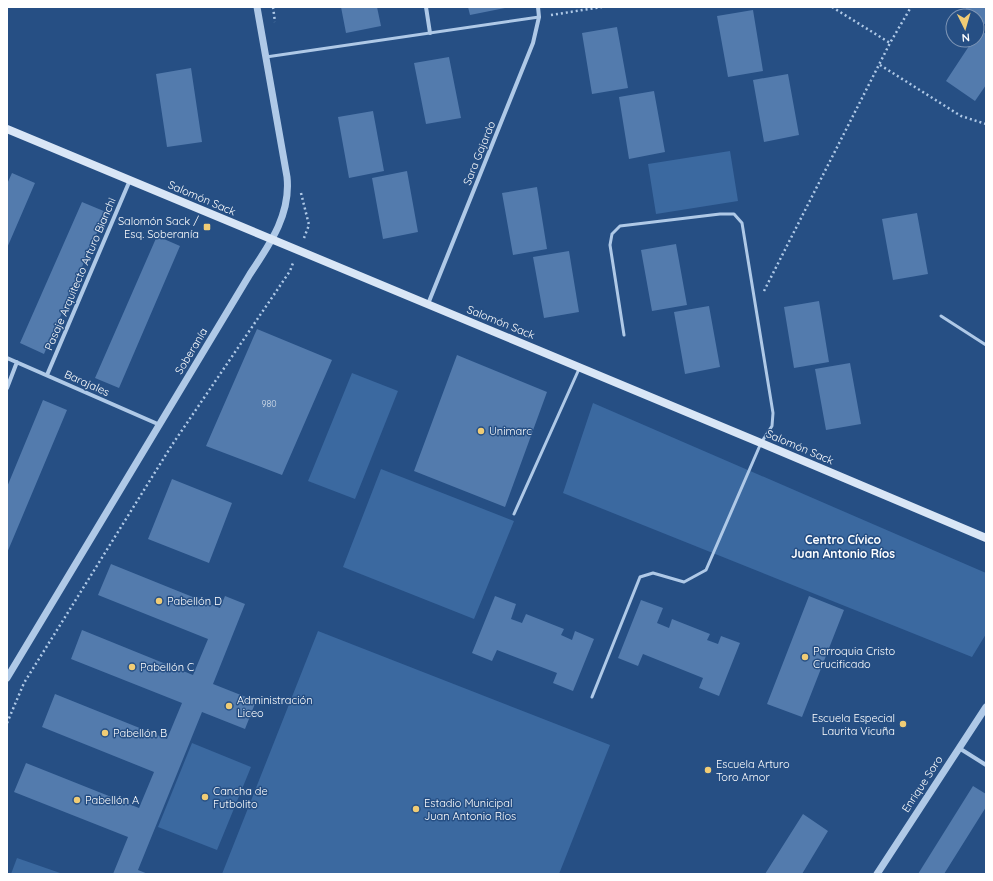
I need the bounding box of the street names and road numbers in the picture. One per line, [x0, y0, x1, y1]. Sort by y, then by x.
street label: Sara Gajardo [460, 119, 498, 187]
street label: Salomón Sack [166, 177, 238, 219]
street label: Pasaje Arquitecto Arturo Bianchi [41, 196, 119, 352]
street label: Salomón Sack [465, 302, 537, 342]
street label: Soberanía [172, 325, 210, 377]
street label: Barajales [62, 367, 112, 399]
street label: Salomón Sack [764, 426, 836, 468]
street label: Enrique Soro [898, 753, 946, 815]

